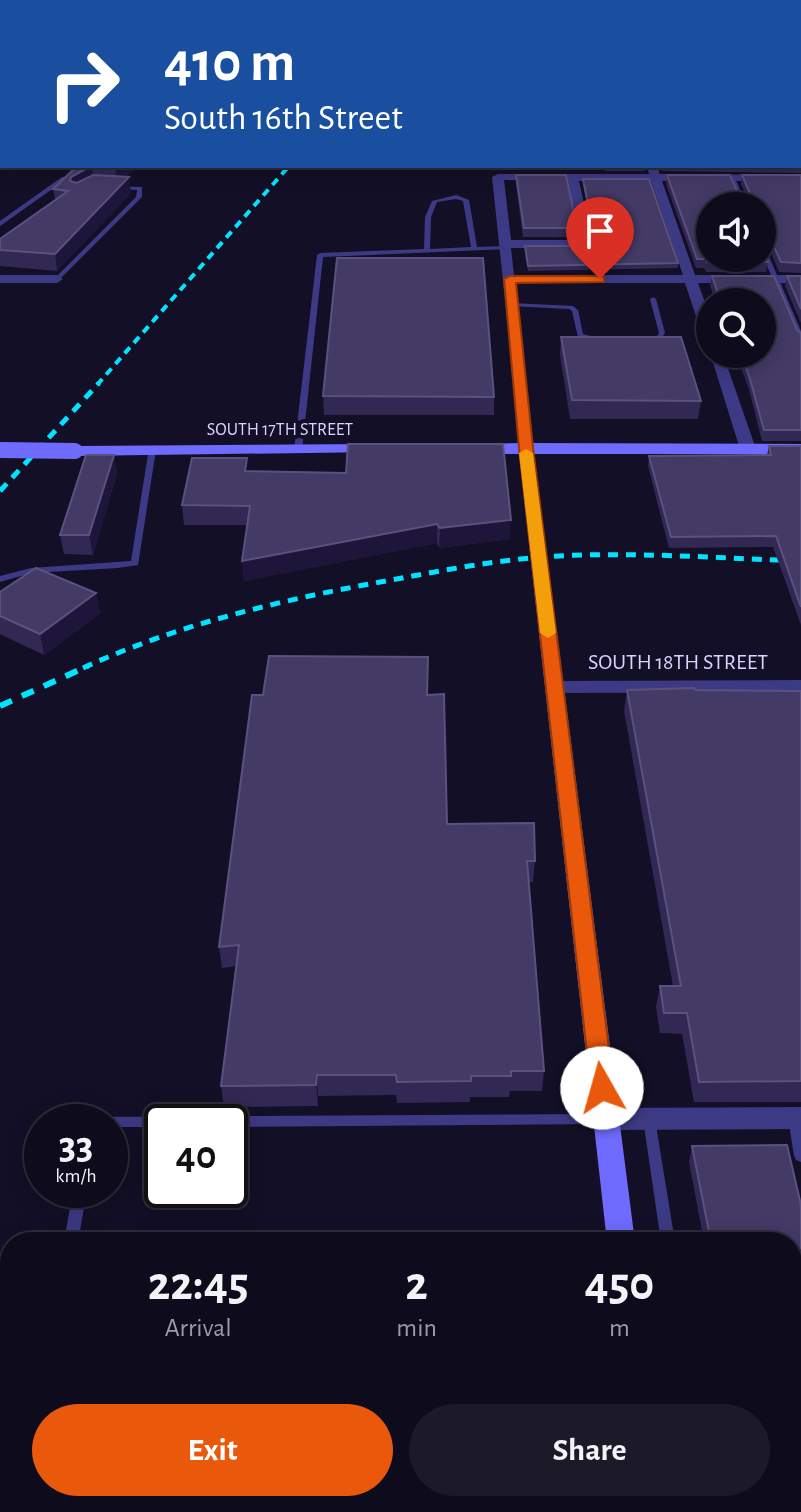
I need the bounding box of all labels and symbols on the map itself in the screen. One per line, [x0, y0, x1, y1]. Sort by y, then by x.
pin [566, 197, 634, 279]
street label: SOUTH 17TH STREET [207, 421, 353, 439]
street label: SOUTH 18TH STREET [588, 651, 768, 673]
position arrow [560, 1046, 644, 1130]
speed limit sign: 40 [144, 1104, 248, 1208]

